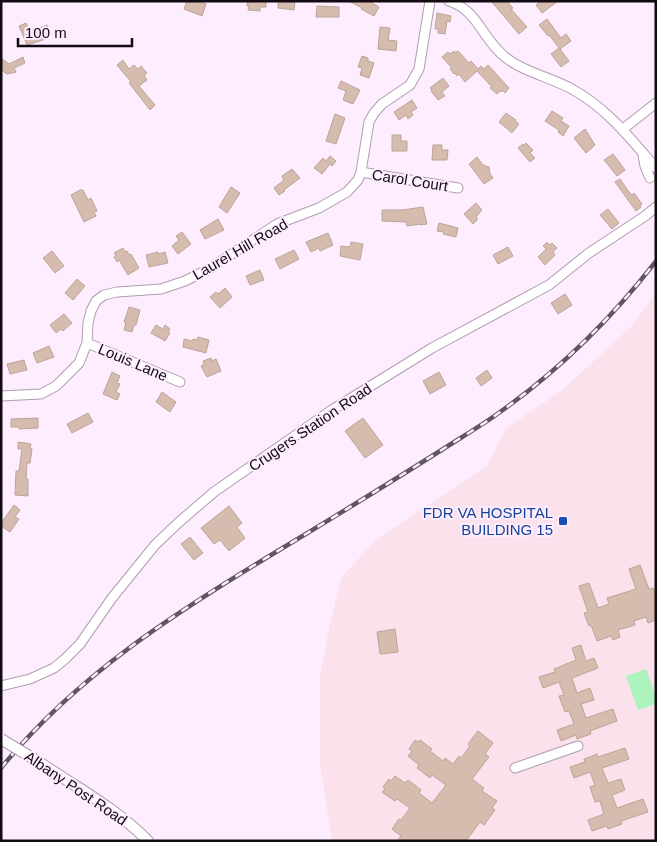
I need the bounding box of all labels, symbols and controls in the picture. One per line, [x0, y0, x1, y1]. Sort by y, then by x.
scale bar [18, 15, 131, 47]
text: 100 m [25, 24, 67, 41]
street label: Carol Court [371, 166, 450, 195]
street label: Laurel Hill Road [190, 215, 290, 283]
street label: Louis Lane [96, 340, 170, 384]
street label: Crugers Station Road [245, 380, 375, 474]
place label: FDR VA HOSPITAL BUILDING 15 [423, 504, 553, 538]
marker: FDR VA HOSPITAL BUILDING 15 [557, 515, 569, 527]
street label: Albany Post Road [21, 747, 131, 829]

